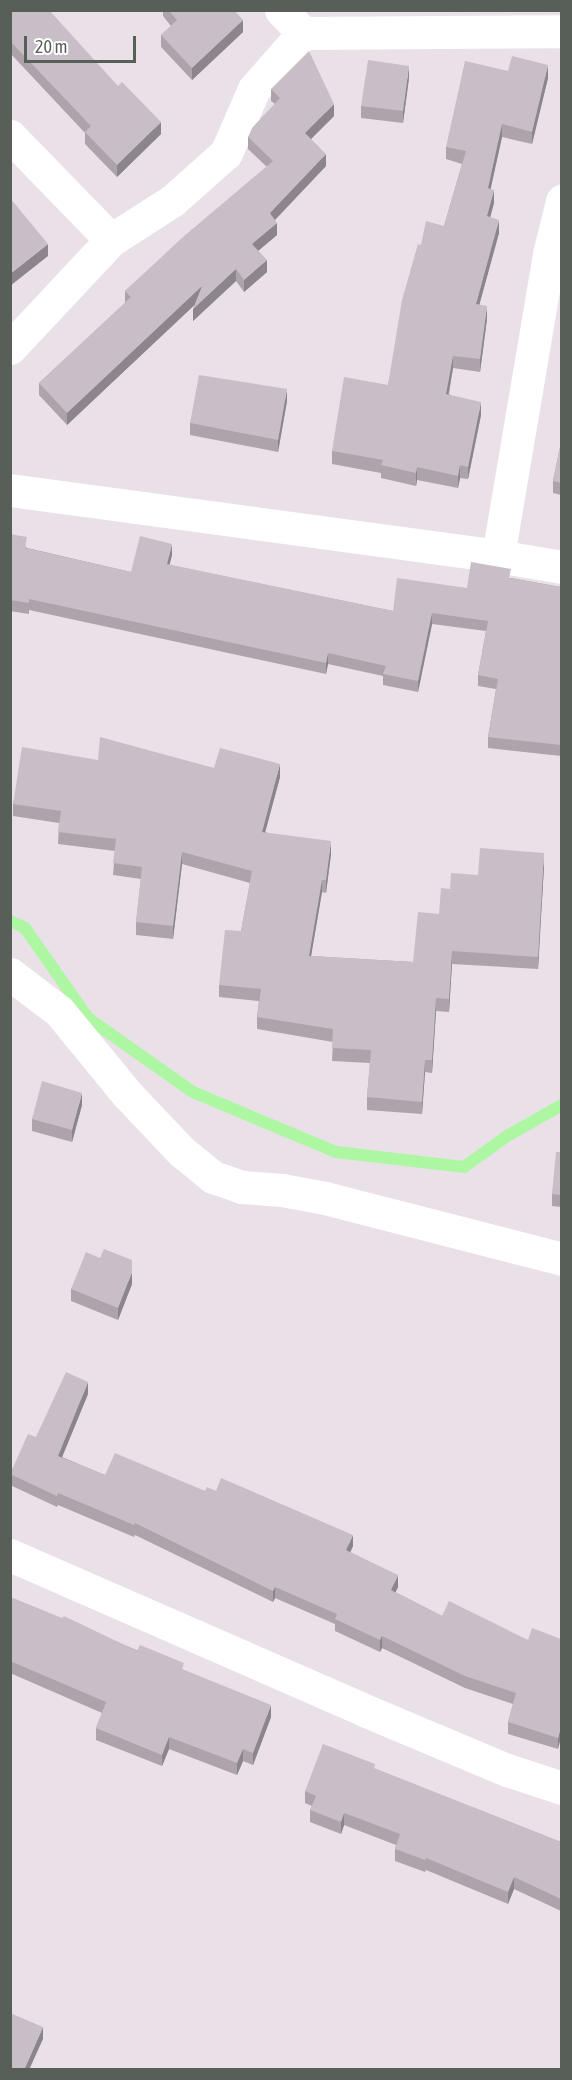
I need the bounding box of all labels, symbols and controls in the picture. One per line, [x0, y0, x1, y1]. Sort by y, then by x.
scale bar [27, 24, 140, 62]
text: 20 m [35, 36, 67, 57]

